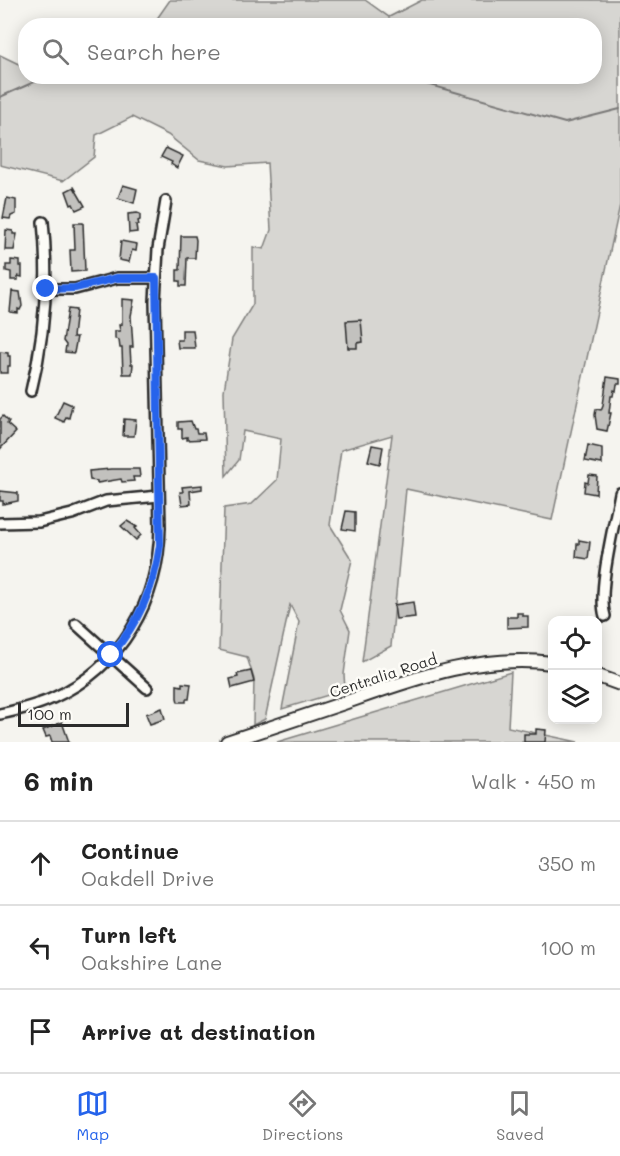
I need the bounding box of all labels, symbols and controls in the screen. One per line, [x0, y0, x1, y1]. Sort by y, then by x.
search box [18, 18, 602, 84]
icon: search [39, 35, 72, 68]
text: Search here [87, 37, 221, 66]
route end [32, 275, 58, 301]
map controls [548, 616, 602, 724]
button: locate [548, 616, 602, 670]
route start [97, 641, 123, 667]
street label: Centralia Road [327, 648, 439, 702]
button: layers [548, 670, 602, 724]
scale bar [18, 700, 129, 728]
text: 100 m [27, 703, 72, 724]
text: 6 min [24, 764, 93, 798]
text: Walk · 450 m [471, 768, 596, 794]
text: Continue [81, 836, 179, 865]
icon: ahead [24, 847, 57, 880]
text: 350 m [538, 850, 596, 876]
text: Oakdell Drive [81, 865, 214, 891]
text: Turn left [81, 920, 177, 949]
icon: left [24, 931, 57, 964]
text: 100 m [540, 934, 596, 960]
text: Oakshire Lane [81, 949, 222, 975]
icon: arrive [24, 1015, 57, 1048]
text: Arrive at destination [81, 1017, 316, 1046]
tab: Map [76, 1087, 109, 1144]
tab: Directions [262, 1087, 343, 1144]
tab: Saved [496, 1087, 544, 1144]

